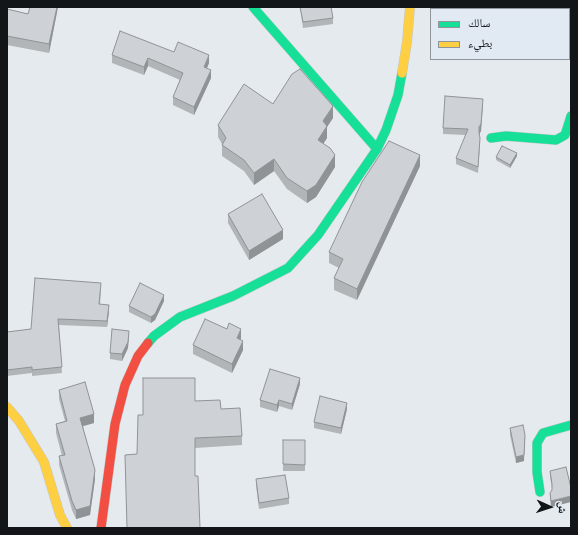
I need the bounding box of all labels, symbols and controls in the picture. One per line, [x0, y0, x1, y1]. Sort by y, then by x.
legend [430, 8, 570, 60]
text: سالك [468, 16, 490, 30]
text: بطيء [468, 36, 492, 50]
north arrow [530, 487, 570, 527]
text: ش [556, 501, 569, 514]

